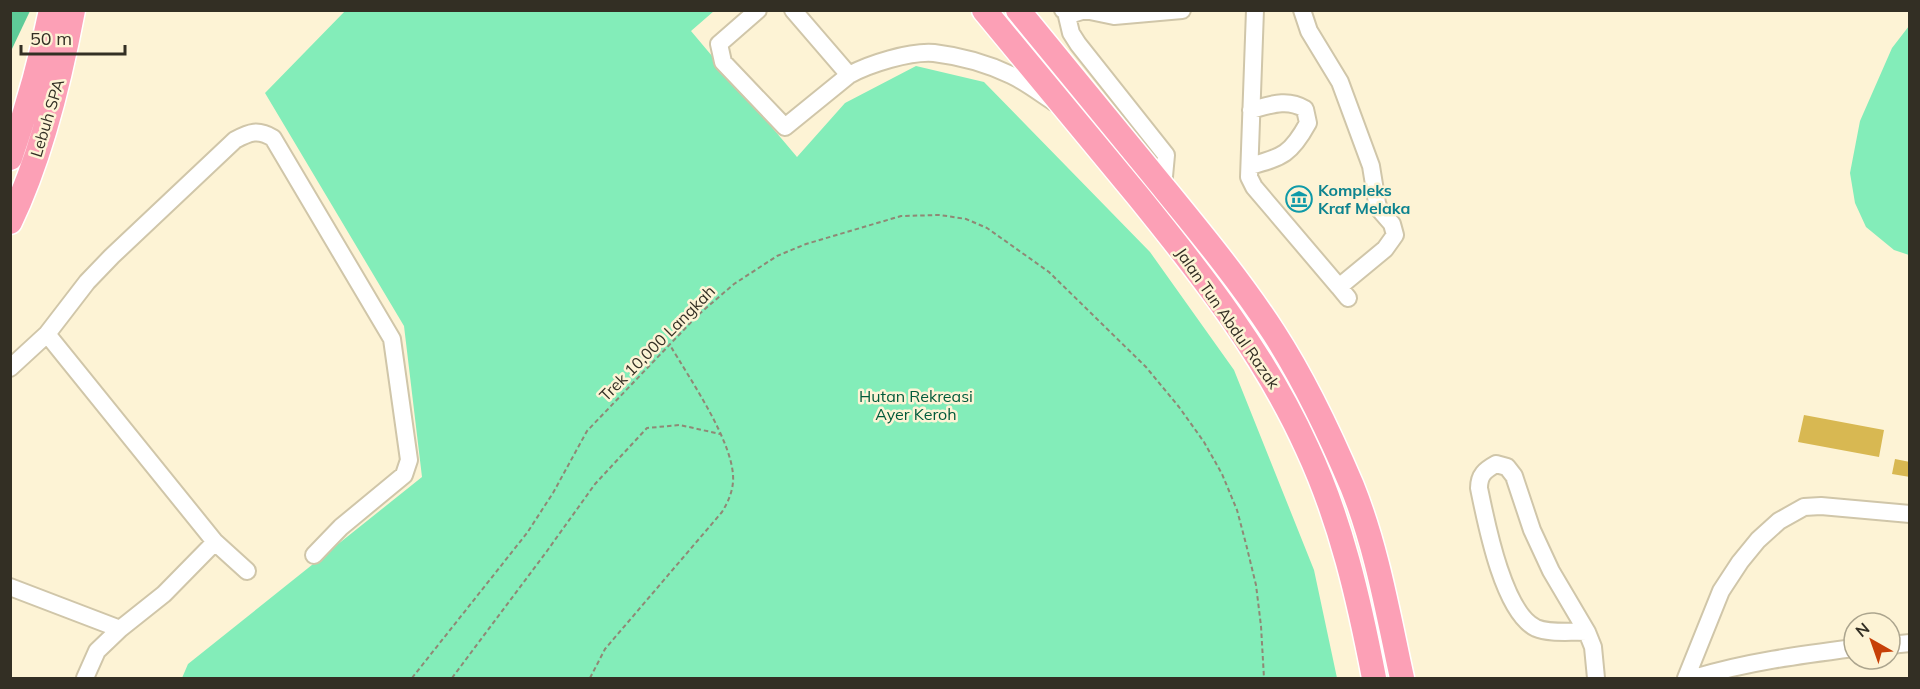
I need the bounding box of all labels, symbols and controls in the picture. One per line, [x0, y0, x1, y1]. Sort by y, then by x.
scale bar [21, 18, 124, 56]
text: 50 m [30, 27, 72, 50]
street label: Lebuh SPA [26, 76, 68, 160]
place label: Kompleks Kraf Melaka [1318, 180, 1411, 218]
museum icon: Kompleks Kraf Melaka [1284, 184, 1314, 214]
street label: Jalan Tun Abdul Razak [1172, 243, 1285, 393]
street label: Trek 10,000 Langkah [595, 281, 719, 405]
park label: Hutan Rekreasi Ayer Keroh [859, 386, 973, 424]
north arrow [1842, 611, 1902, 671]
text: N [1851, 618, 1873, 641]

